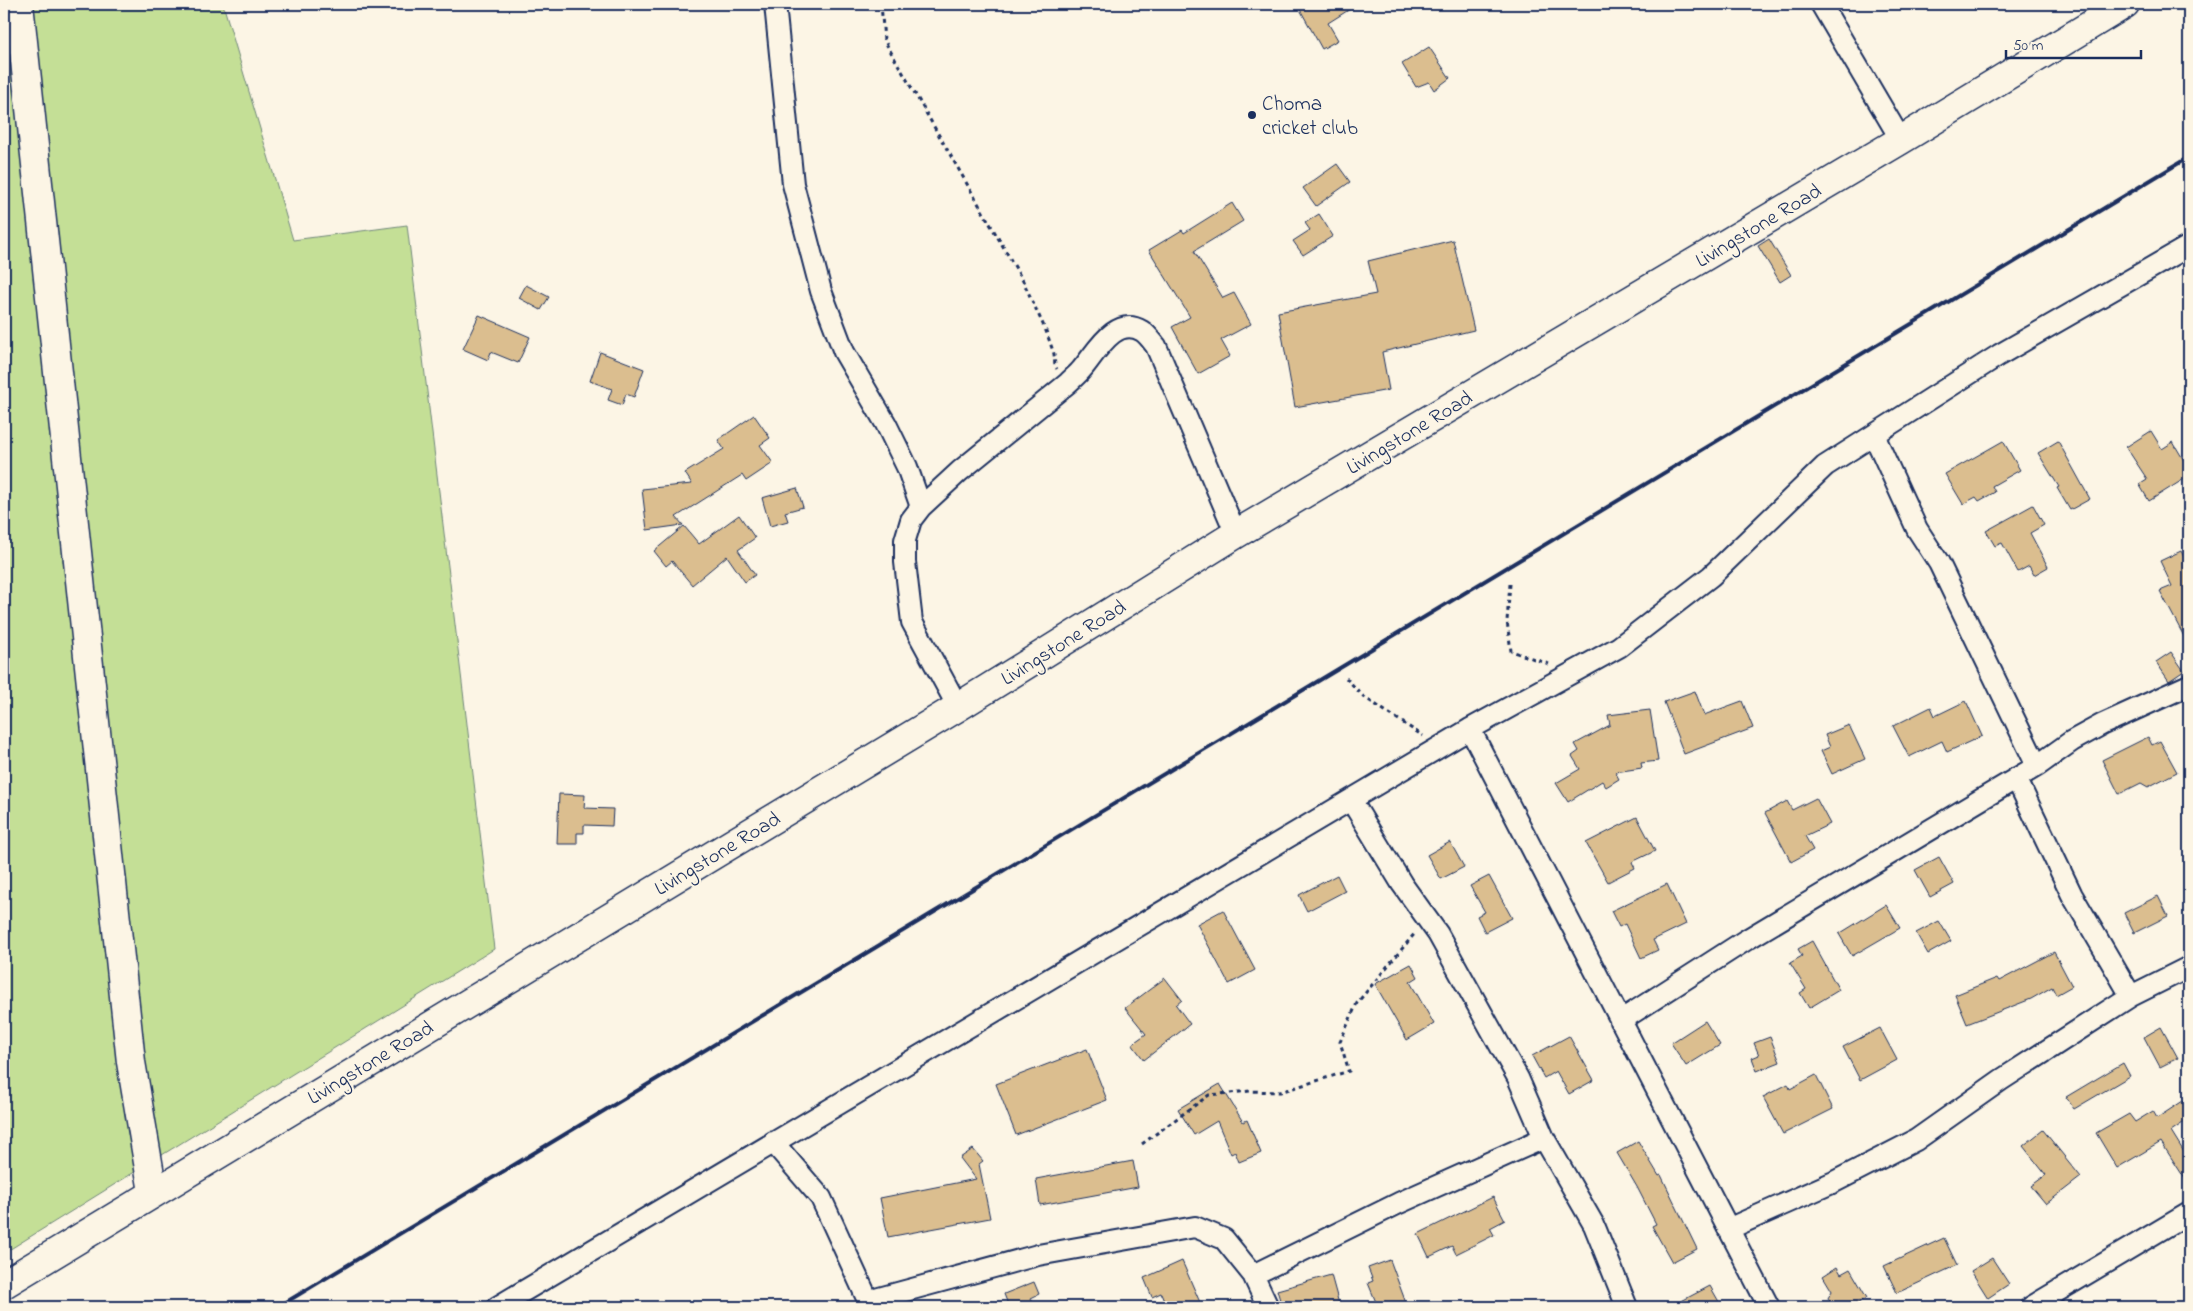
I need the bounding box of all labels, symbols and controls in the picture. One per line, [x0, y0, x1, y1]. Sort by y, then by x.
scale bar [2006, 28, 2140, 60]
text: 50 m [2013, 35, 2044, 57]
place label: Choma cricket club [1262, 90, 1358, 144]
marker: Choma cricket club [1246, 109, 1258, 121]
street label: Livingstone Road [1690, 177, 1829, 278]
street label: Livingstone Road [1341, 384, 1480, 485]
street label: Livingstone Road [996, 593, 1134, 696]
street label: Livingstone Road [649, 805, 788, 906]
street label: Livingstone Road [302, 1014, 441, 1115]

